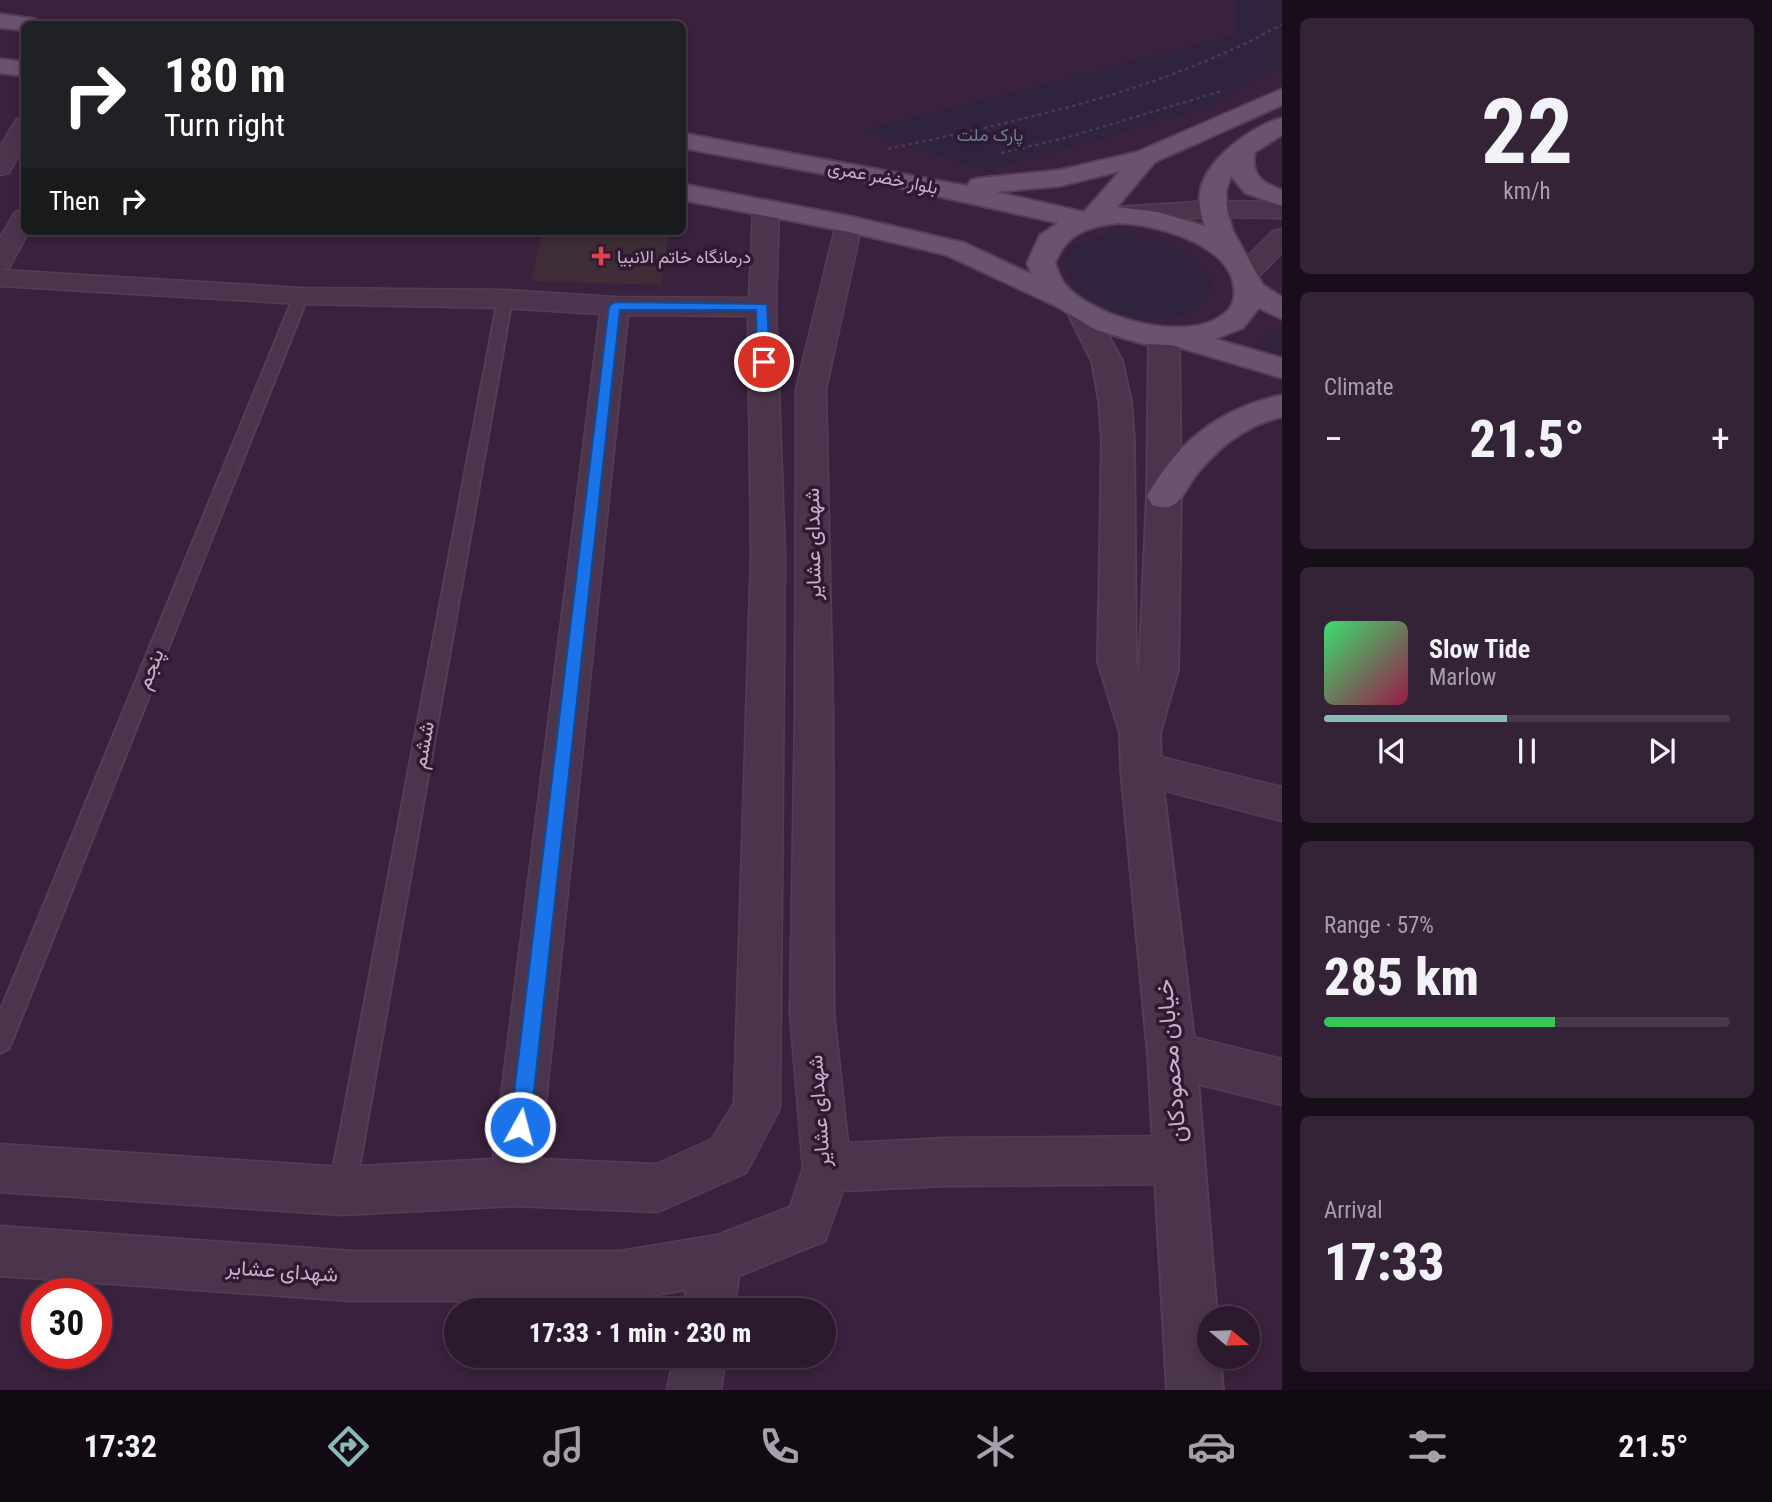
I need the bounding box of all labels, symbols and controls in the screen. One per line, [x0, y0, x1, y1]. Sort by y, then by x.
text: 180 m [164, 47, 286, 104]
icon: right [49, 49, 140, 140]
text: 22 [1481, 79, 1573, 185]
text: Turn right [164, 106, 285, 144]
park label: پارک ملت [957, 124, 1023, 147]
street label: بلوار خضر عمری [826, 156, 940, 199]
text: km/h [1503, 178, 1551, 205]
icon: right [114, 182, 152, 220]
text: Then [49, 186, 100, 216]
marker: درمانگاه خاتم الانبیا [591, 246, 611, 266]
place label: درمانگاه خاتم الانبیا [617, 246, 751, 269]
pin [734, 332, 794, 392]
icon: arrive [745, 343, 783, 381]
text: Climate [1324, 374, 1394, 401]
text: 21.5° [1469, 409, 1585, 470]
text: − [1324, 417, 1343, 461]
text: + [1711, 417, 1730, 461]
street label: شهدای عشایر [800, 488, 827, 601]
text: Slow Tide [1429, 634, 1530, 664]
street label: پنجم [131, 645, 171, 693]
text: Marlow [1429, 664, 1496, 691]
street label: ششم [407, 719, 441, 771]
icon: previous [1373, 732, 1411, 770]
icon: pause [1508, 732, 1546, 770]
icon: next [1643, 732, 1681, 770]
text: Range · 57% [1324, 912, 1434, 939]
text: 285 km [1324, 947, 1479, 1008]
street label: خیابان محمودکان [1150, 978, 1193, 1144]
street label: شهدای عشایر [803, 1054, 836, 1169]
position arrow [483, 1090, 557, 1164]
text: Arrival [1324, 1197, 1383, 1224]
text: 17:33 [1324, 1232, 1444, 1293]
street label: شهدای عشایر [224, 1255, 339, 1288]
speed limit sign: 30 [21, 1278, 112, 1369]
north arrow [1197, 1306, 1260, 1368]
map controls [1197, 1306, 1260, 1369]
text: 17:33 · 1 min · 230 m [529, 1318, 751, 1348]
icon: directions [324, 1422, 373, 1471]
icon: music [539, 1422, 588, 1471]
icon: phone [755, 1422, 804, 1471]
icon: climate [971, 1422, 1020, 1471]
icon: car [1187, 1422, 1236, 1471]
icon: filters [1403, 1422, 1452, 1471]
text: 17:32 [83, 1427, 157, 1465]
text: 21.5° [1618, 1427, 1689, 1465]

